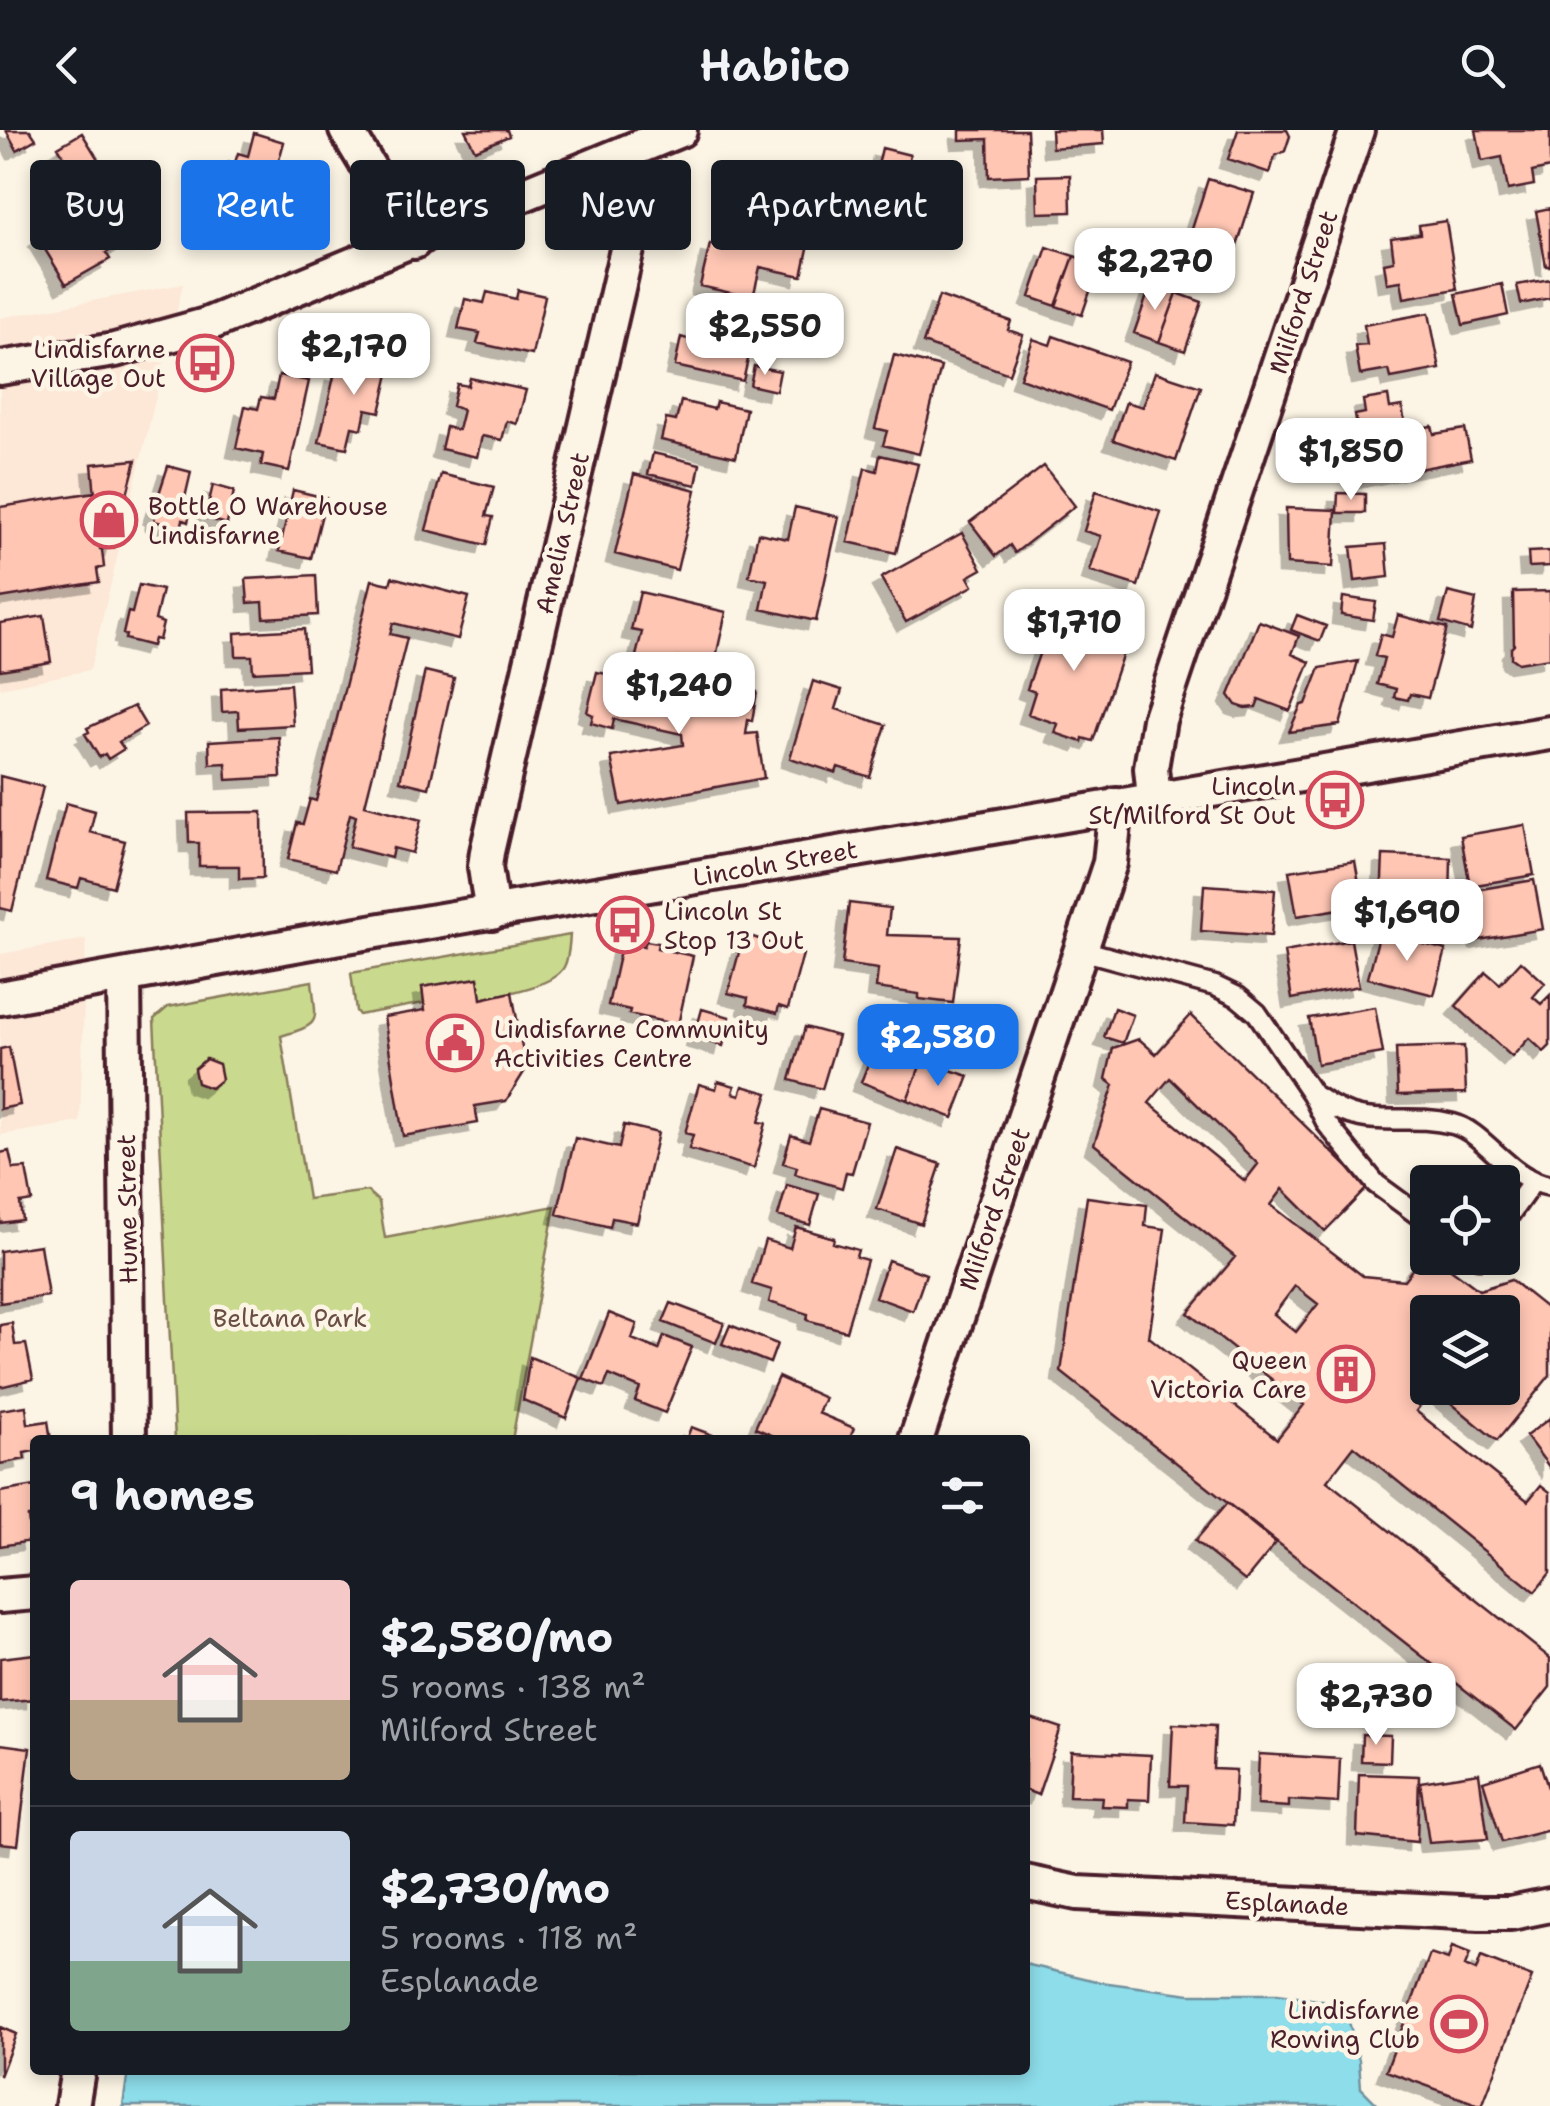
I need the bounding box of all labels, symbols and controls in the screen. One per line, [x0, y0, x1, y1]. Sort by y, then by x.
text: Habito [699, 35, 851, 95]
icon: back [40, 38, 95, 93]
icon: search [1455, 38, 1510, 93]
chip: Buy [30, 160, 161, 250]
chip: Rent [181, 160, 330, 250]
chip: Filters [350, 160, 525, 250]
chip: New [545, 160, 691, 250]
chip: Apartment [711, 160, 963, 250]
street label: Milford Street [1261, 206, 1345, 378]
pin: $2,270 [1074, 228, 1236, 313]
text: $2,270 [1096, 239, 1214, 282]
pin: $2,550 [684, 293, 846, 378]
text: $2,550 [708, 304, 822, 347]
pin: $2,170 [273, 313, 435, 398]
text: $2,170 [300, 324, 408, 367]
place label: Lindisfarne Village Out [31, 332, 166, 395]
bus stop icon: Lindisfarne Village Out [175, 333, 235, 393]
pin: $1,850 [1270, 418, 1432, 503]
text: $1,850 [1298, 429, 1404, 472]
street label: Amelia Street [527, 449, 597, 617]
place label: Bottle O Warehouse Lindisfarne [148, 489, 388, 552]
shop icon: Bottle O Warehouse Lindisfarne [79, 490, 139, 550]
pin: $1,710 [993, 589, 1155, 674]
text: $1,710 [1026, 600, 1122, 643]
pin: $1,240 [598, 652, 760, 737]
text: $1,240 [625, 663, 733, 706]
place label: Lincoln St/Milford St Out [1089, 769, 1296, 832]
bus stop icon: Lincoln St/Milford St Out [1305, 770, 1365, 830]
street label: Lincoln Street [690, 832, 860, 894]
pin: $1,690 [1326, 879, 1488, 964]
text: $1,690 [1353, 890, 1461, 933]
place label: Lincoln St Stop 13 Out [664, 894, 804, 957]
bus stop icon: Lincoln St Stop 13 Out [595, 895, 655, 955]
pin: $2,580 [857, 1004, 1019, 1089]
place label: Lindisfarne Community Activities Centre [494, 1012, 769, 1075]
public building icon: Lindisfarne Community Activities Centre [425, 1013, 485, 1073]
text: $2,580 [880, 1015, 996, 1058]
street label: Milford Street [950, 1123, 1038, 1295]
street label: Hume Street [109, 1134, 145, 1284]
map controls [1410, 1165, 1520, 1405]
button: locate [1410, 1165, 1520, 1275]
button: layers [1410, 1295, 1520, 1405]
park label: Beltana Park [213, 1301, 367, 1335]
place label: Queen Victoria Care [1150, 1343, 1307, 1406]
building icon: Queen Victoria Care [1316, 1344, 1376, 1404]
text: 9 homes [70, 1467, 255, 1523]
icon: filters [935, 1468, 990, 1523]
text: $2,580/mo [380, 1609, 613, 1665]
icon: home [150, 1620, 270, 1740]
pin: $2,730 [1295, 1663, 1457, 1748]
text: 5 rooms · 138 m² [380, 1665, 646, 1708]
text: $2,730 [1319, 1674, 1433, 1717]
text: Milford Street [380, 1708, 598, 1751]
text: $2,730/mo [380, 1860, 610, 1916]
icon: home [150, 1871, 270, 1991]
street label: Esplanade [1224, 1883, 1350, 1923]
text: 5 rooms · 118 m² [380, 1916, 638, 1959]
text: Esplanade [380, 1959, 539, 2002]
place label: Lindisfarne Rowing Club [1270, 1993, 1420, 2056]
sports icon: Lindisfarne Rowing Club [1429, 1994, 1489, 2054]

